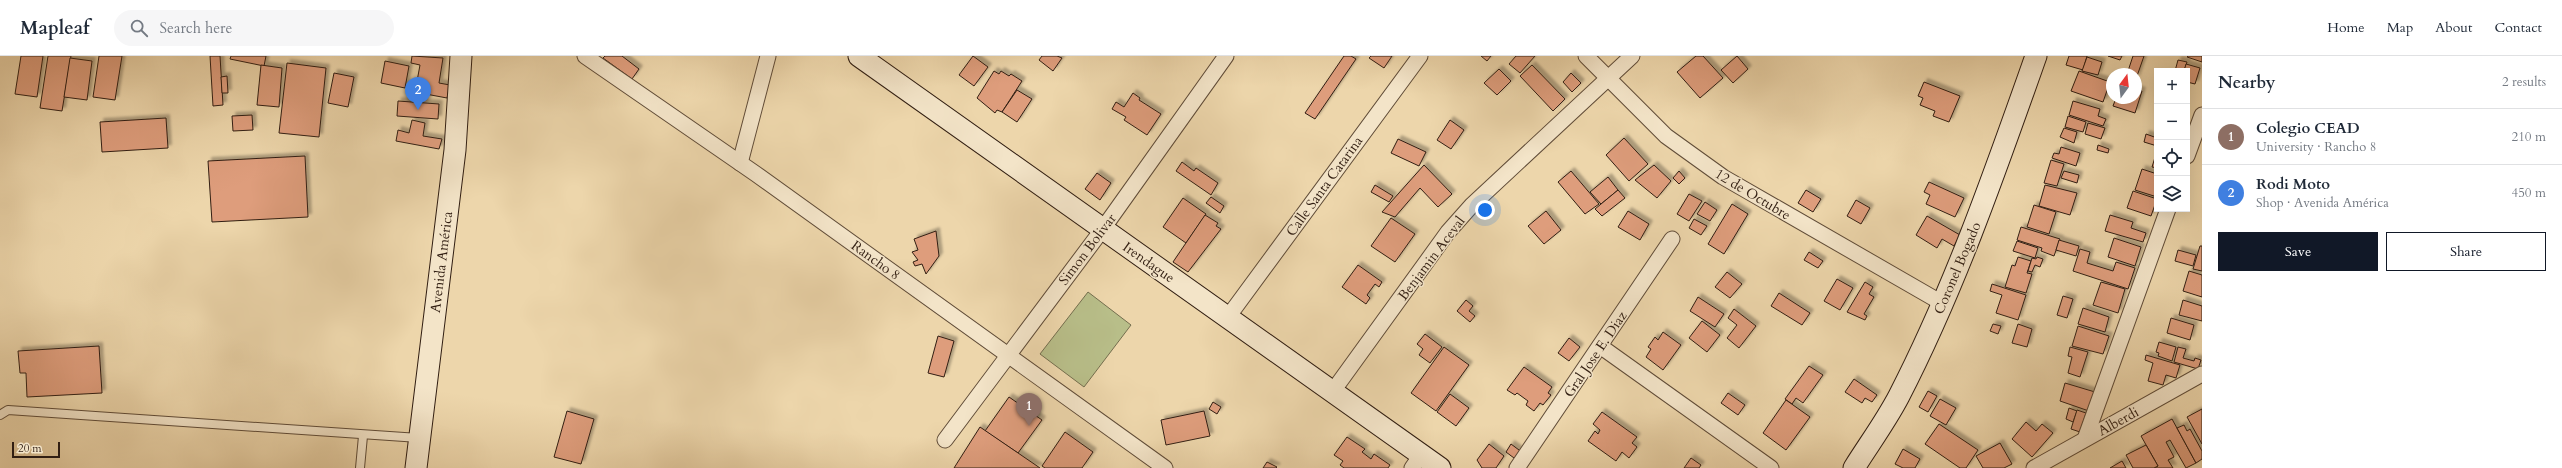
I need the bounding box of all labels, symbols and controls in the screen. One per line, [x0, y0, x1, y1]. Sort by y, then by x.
search box [114, 10, 394, 46]
text: Mapleaf [20, 15, 90, 41]
icon: search [128, 17, 150, 39]
text: Search here [160, 18, 232, 38]
text: Home [2327, 18, 2365, 37]
text: Map [2387, 18, 2413, 37]
text: About [2435, 18, 2472, 37]
text: Contact [2494, 18, 2542, 37]
north arrow [2106, 68, 2142, 104]
map controls [2154, 68, 2190, 212]
button: + [2154, 68, 2190, 104]
text: Nearby [2218, 71, 2275, 94]
text: 2 results [2502, 73, 2546, 91]
pin: 2 [405, 77, 431, 110]
button: − [2154, 104, 2190, 140]
text: Colegio CEAD [2256, 118, 2360, 138]
text: 1 [2228, 128, 2234, 146]
text: 210 m [2512, 128, 2546, 146]
street label: Calle Santa Catarina [1282, 132, 1367, 240]
text: University · Rancho 8 [2256, 138, 2376, 156]
button: locate [2154, 140, 2190, 176]
street label: 12 de Octubre [1711, 164, 1794, 225]
text: Rodi Moto [2256, 174, 2330, 194]
button: layers [2154, 176, 2190, 212]
text: 2 [2228, 184, 2234, 202]
text: 450 m [2512, 184, 2546, 202]
text: Shop · Avenida América [2256, 194, 2389, 212]
your location [1475, 200, 1495, 220]
street label: Simon Bolivar [1054, 209, 1121, 289]
street label: Avenida América [426, 210, 457, 314]
street label: Benjamin Aceval [1394, 212, 1470, 304]
street label: Coronel Bogado [1929, 219, 1986, 317]
button: Save [2218, 232, 2378, 271]
button: Share [2386, 232, 2546, 271]
street label: Rancho 8 [847, 236, 904, 285]
street label: Irendague [1119, 238, 1179, 287]
street label: Gral Jose E. Diaz [1560, 307, 1632, 401]
pin: 1 [1016, 393, 1042, 426]
street label: Alberdi [2094, 402, 2142, 440]
scale bar [12, 440, 60, 459]
text: 20 m [18, 441, 42, 456]

